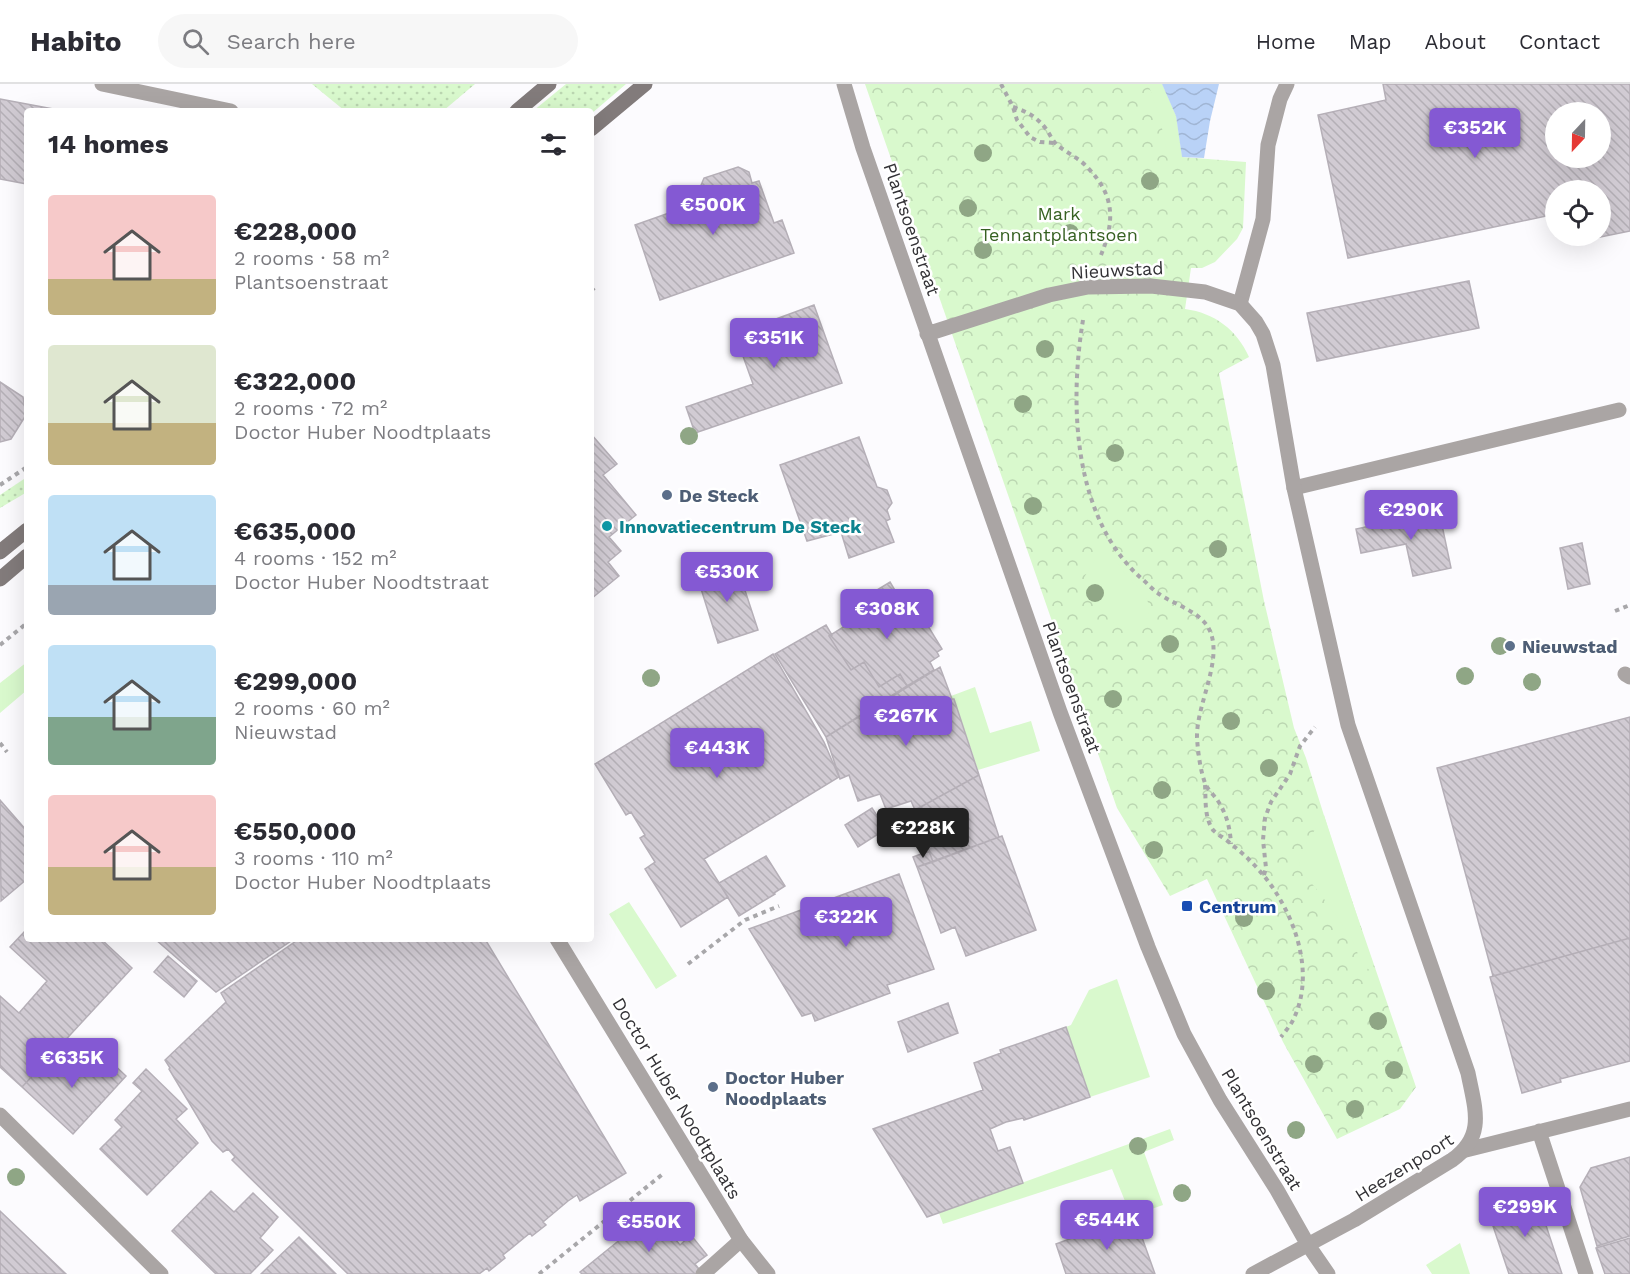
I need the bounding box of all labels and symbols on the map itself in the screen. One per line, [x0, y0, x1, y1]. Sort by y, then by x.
north arrow [1545, 102, 1611, 168]
pin: €352K [1433, 108, 1517, 159]
street label: Plantsoenstraat [879, 160, 945, 298]
pin: €500K [671, 185, 755, 236]
park label: Mark Tennantplantsoen [980, 203, 1138, 245]
street label: Nieuwstad [1070, 257, 1164, 283]
pin: €351K [732, 318, 816, 369]
place label: De Steck [679, 485, 760, 506]
marker: De Steck [660, 488, 674, 502]
pin: €290K [1369, 490, 1453, 541]
place label: Innovatiecentrum De Steck [619, 516, 862, 537]
marker: Innovatiecentrum De Steck [600, 519, 614, 533]
pin: €530K [685, 552, 769, 603]
pin: €308K [845, 589, 929, 640]
street label: Plantsoenstraat [1038, 618, 1106, 756]
place label: Nieuwstad [1522, 636, 1618, 657]
marker: Nieuwstad [1503, 639, 1517, 653]
pin: €267K [864, 696, 948, 747]
pin: €443K [675, 728, 759, 779]
pin: €228K [881, 808, 965, 859]
place label: Centrum [1199, 896, 1276, 917]
pin: €322K [804, 897, 888, 948]
marker: Centrum [1180, 899, 1194, 913]
street label: Doctor Huber Noodtplaats [608, 993, 746, 1203]
pin: €635K [30, 1038, 114, 1089]
street label: Plantsoenstraat [1217, 1064, 1307, 1194]
place label: Doctor Huber Noodplaats [725, 1067, 844, 1109]
marker: Doctor Huber Noodplaats [706, 1080, 720, 1094]
street label: Heezenpoort [1351, 1128, 1457, 1206]
pin: €299K [1483, 1187, 1567, 1238]
pin: €544K [1065, 1200, 1149, 1251]
pin: €550K [607, 1202, 691, 1253]

